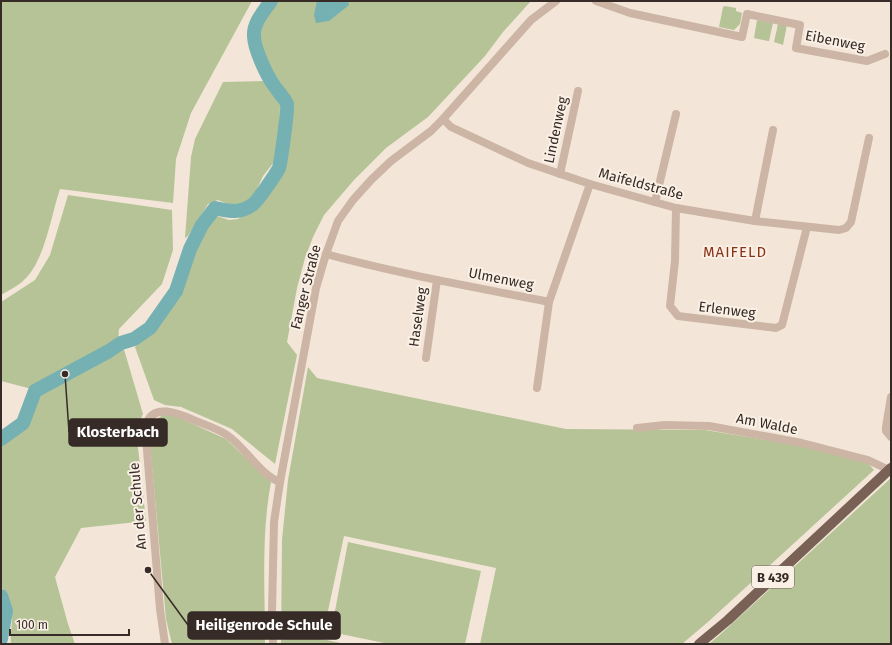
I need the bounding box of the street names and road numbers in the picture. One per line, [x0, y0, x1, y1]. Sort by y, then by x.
street label: Eibenweg [804, 27, 867, 55]
street label: Lindenweg [541, 94, 572, 165]
street label: Maifeldstraße [597, 165, 685, 203]
street label: Fanger Straße [287, 243, 325, 331]
street label: Ulmenweg [467, 264, 536, 294]
street label: Haselweg [405, 285, 431, 348]
street label: Erlenweg [697, 298, 757, 322]
street label: Am Walde [735, 410, 799, 438]
street label: An der Schule [126, 462, 150, 550]
road number: B 439 [752, 566, 794, 588]

